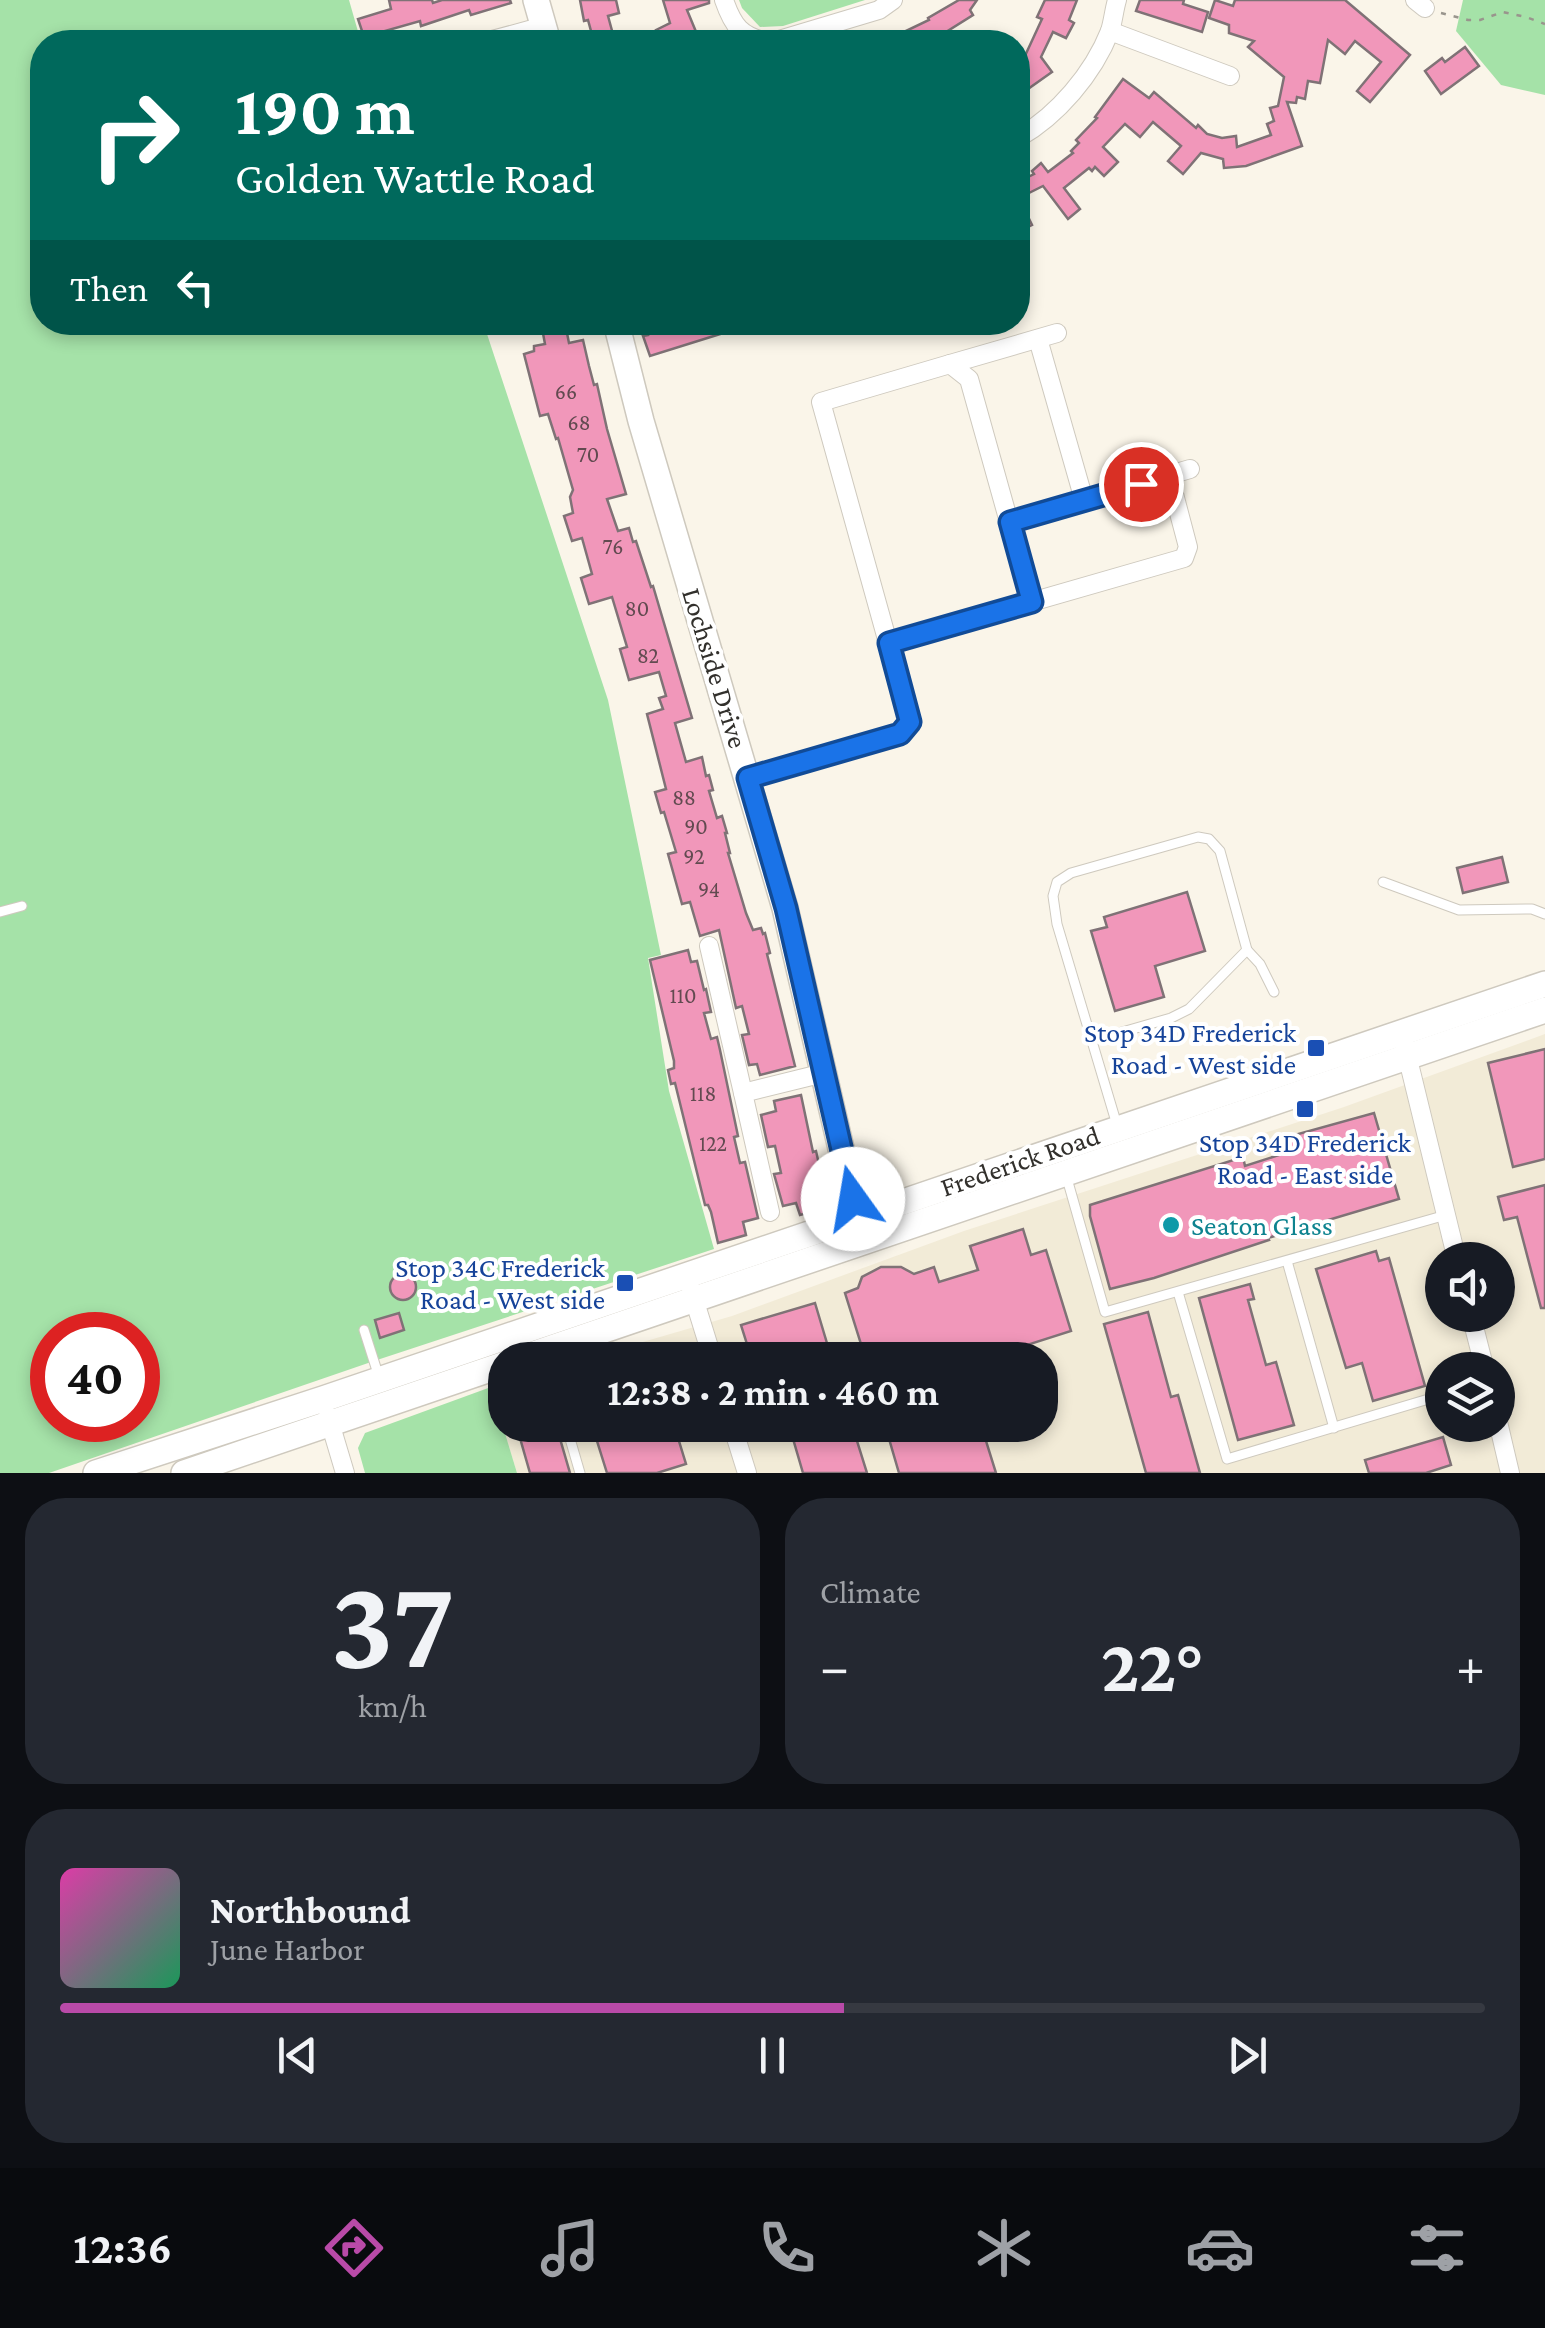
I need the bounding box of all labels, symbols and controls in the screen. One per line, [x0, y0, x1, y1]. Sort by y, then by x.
icon: right [70, 70, 200, 200]
text: 190 m [235, 71, 415, 149]
text: Golden Wattle Road [235, 153, 595, 203]
icon: left [168, 260, 223, 315]
text: Then [70, 267, 148, 309]
house number: 66 [555, 379, 577, 404]
house number: 68 [567, 410, 591, 435]
house number: 70 [577, 442, 599, 467]
pin [1099, 442, 1184, 527]
icon: arrive [1114, 457, 1169, 512]
house number: 76 [602, 534, 624, 559]
street label: Lochside Drive [676, 584, 754, 752]
house number: 80 [625, 596, 649, 621]
house number: 82 [637, 643, 659, 668]
house number: 88 [672, 785, 696, 810]
house number: 90 [684, 814, 708, 839]
house number: 92 [683, 844, 705, 869]
house number: 94 [698, 877, 720, 902]
house number: 110 [669, 983, 697, 1008]
place label: Stop 34D Frederick Road - West side [1084, 1017, 1297, 1080]
marker: Stop 34D Frederick Road - West side [1305, 1037, 1327, 1059]
house number: 118 [690, 1081, 716, 1106]
marker: Stop 34D Frederick Road - East side [1294, 1098, 1316, 1120]
street label: Frederick Road [936, 1119, 1104, 1203]
place label: Stop 34D Frederick Road - East side [1199, 1127, 1412, 1190]
house number: 122 [699, 1131, 727, 1156]
position arrow [801, 1147, 905, 1251]
place label: Seaton Glass [1191, 1210, 1333, 1241]
marker: Seaton Glass [1160, 1214, 1182, 1236]
map controls [1425, 1242, 1515, 1442]
button: sound [1425, 1242, 1515, 1332]
place label: Stop 34C Frederick Road - West side [395, 1252, 606, 1315]
marker: Stop 34C Frederick Road - West side [614, 1272, 636, 1294]
speed limit sign: 40 [30, 1312, 160, 1442]
button: layers [1425, 1352, 1515, 1442]
text: 12:38 · 2 min · 460 m [607, 1371, 939, 1413]
text: 37 [330, 1550, 455, 1695]
text: Climate [820, 1574, 921, 1610]
text: 22° [1101, 1624, 1204, 1707]
text: − [820, 1636, 849, 1697]
text: + [1456, 1636, 1485, 1697]
text: km/h [358, 1688, 427, 1724]
text: Northbound [210, 1889, 411, 1931]
text: June Harbor [210, 1931, 365, 1967]
icon: previous [270, 2028, 325, 2083]
icon: pause [745, 2028, 800, 2083]
icon: next [1220, 2028, 1275, 2083]
icon: directions [319, 2213, 389, 2283]
icon: music [535, 2213, 605, 2283]
icon: phone [752, 2213, 822, 2283]
icon: climate [969, 2213, 1039, 2283]
icon: car [1185, 2213, 1255, 2283]
icon: filters [1402, 2213, 1472, 2283]
text: 12:36 [73, 2223, 172, 2273]

